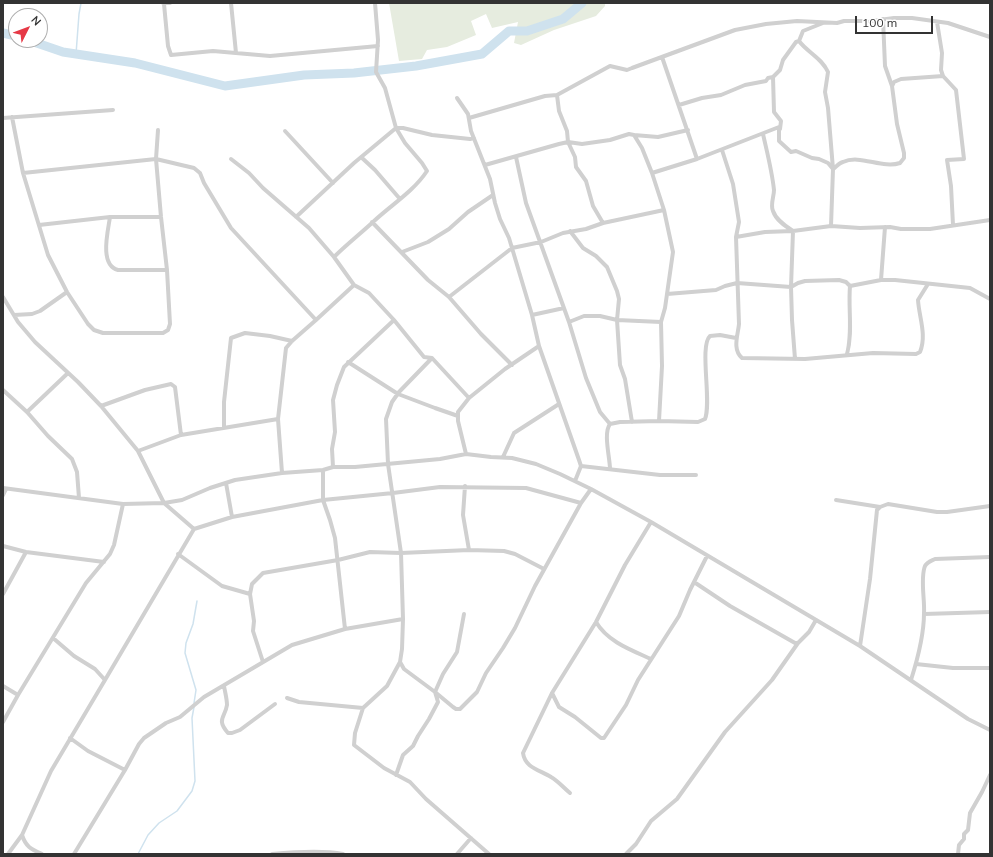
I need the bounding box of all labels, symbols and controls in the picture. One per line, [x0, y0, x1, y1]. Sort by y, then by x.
north arrow [8, 8, 48, 48]
scale bar [857, 8, 935, 34]
text: N [28, 13, 44, 28]
text: 100 m [862, 15, 897, 30]

